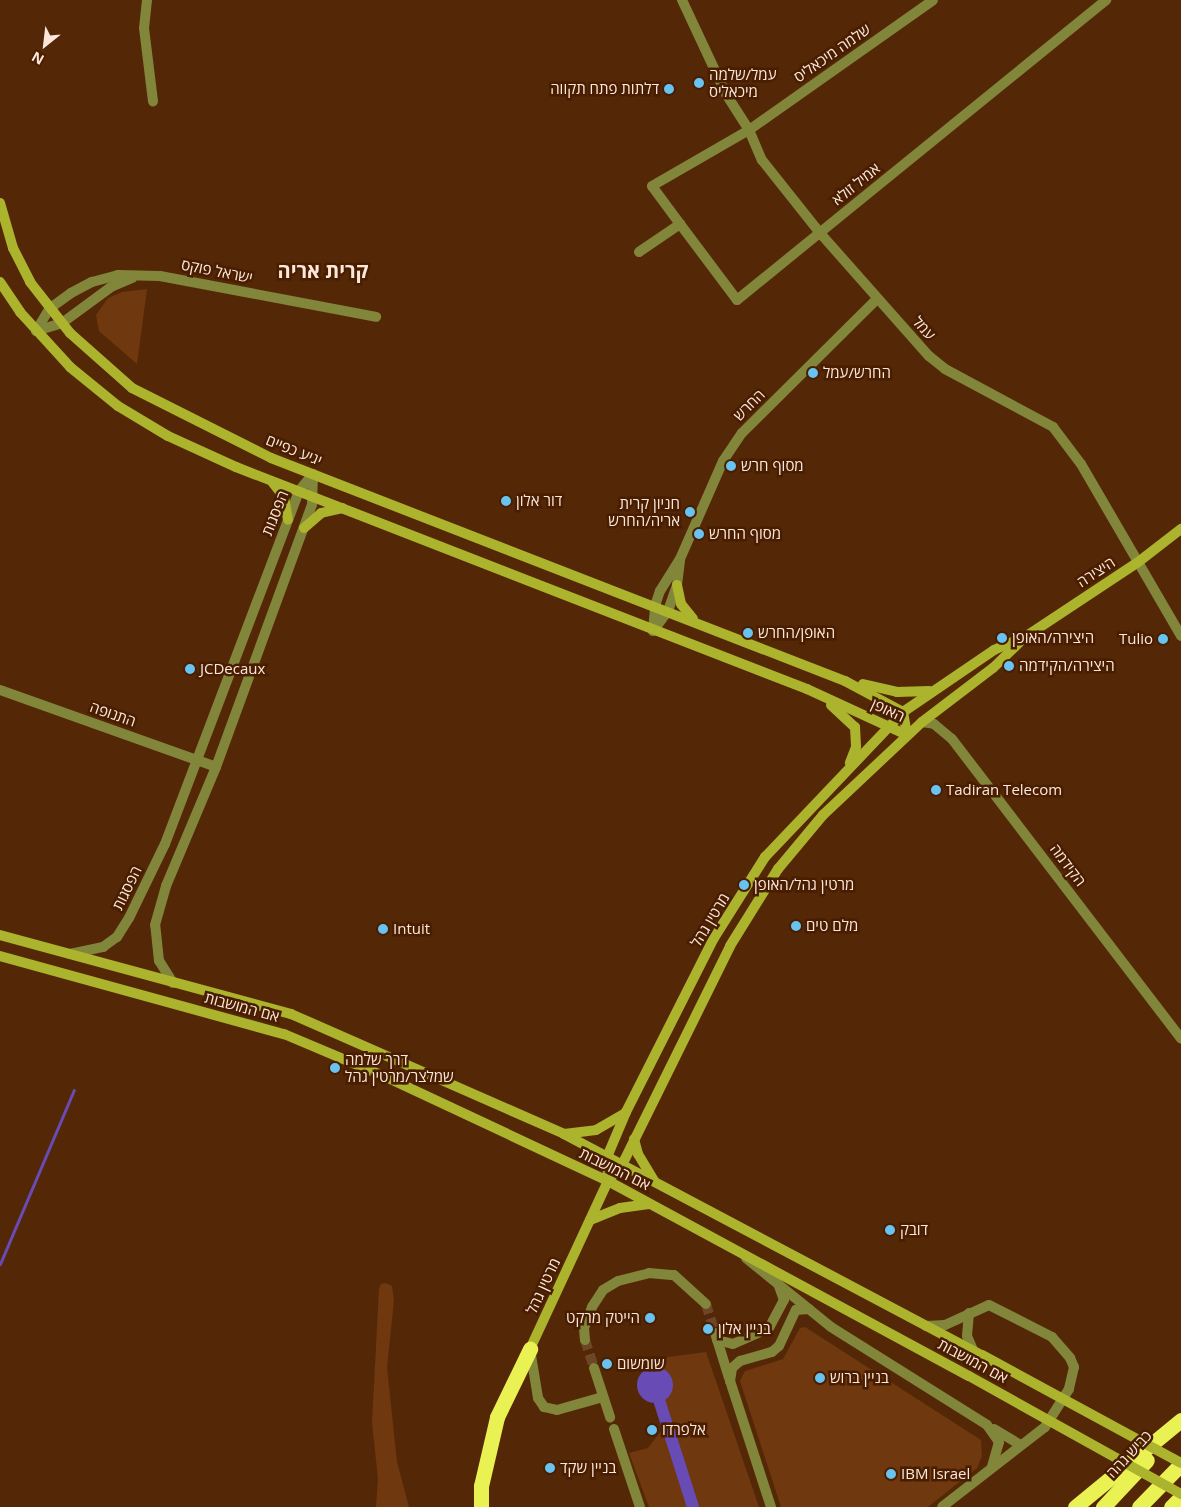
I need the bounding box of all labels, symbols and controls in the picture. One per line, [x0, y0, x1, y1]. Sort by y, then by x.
north arrow [20, 20, 70, 70]
street label: שלמה מיכאליס [790, 20, 874, 86]
text: N [28, 47, 47, 70]
place label: עמל/שלמה מיכאליס [709, 65, 777, 100]
marker: עמל/שלמה מיכאליס [693, 77, 705, 89]
place label: דלתות פתח תקווה [550, 80, 659, 98]
marker: דלתות פתח תקווה [663, 83, 675, 95]
street label: אמיל זולא [828, 159, 884, 209]
street label: ישראל פוקס [180, 255, 254, 287]
district label: קרית אריה [278, 258, 368, 282]
street label: עמל [909, 313, 939, 343]
place label: החרש/עמל [823, 364, 891, 382]
marker: החרש/עמל [807, 367, 819, 379]
street label: החרש [730, 386, 768, 424]
street label: יגיע כפיים [263, 431, 325, 469]
place label: מסוף חרש [741, 457, 804, 475]
marker: מסוף חרש [725, 460, 737, 472]
street label: הפסגות [258, 488, 292, 538]
place label: דור אלון [516, 492, 562, 510]
place label: חניון קרית אריה/החרש [608, 494, 680, 529]
marker: דור אלון [500, 495, 512, 507]
marker: חניון קרית אריה/החרש [684, 506, 696, 518]
place label: מסוף החרש [709, 525, 781, 543]
marker: מסוף החרש [693, 528, 705, 540]
street label: היצירה [1074, 553, 1118, 591]
place label: האופן/החרש [758, 624, 835, 642]
marker: האופן/החרש [742, 627, 754, 639]
place label: היצירה/האופן [1012, 629, 1094, 647]
place label: Tulio [1119, 630, 1153, 648]
marker: היצירה/האופן [996, 632, 1008, 644]
marker: Tulio [1157, 633, 1169, 645]
place label: היצירה/הקידמה [1019, 657, 1115, 675]
place label: JCDecaux [200, 660, 265, 678]
marker: היצירה/הקידמה [1003, 660, 1015, 672]
marker: JCDecaux [184, 663, 196, 675]
street label: האופן [868, 695, 908, 725]
street label: התנופה [88, 698, 138, 730]
place label: Tadiran Telecom [946, 781, 1062, 799]
marker: Tadiran Telecom [930, 784, 942, 796]
street label: הקידמה [1046, 840, 1090, 890]
street label: הפסגות [109, 863, 145, 913]
place label: מרטין גהל/האופן [754, 876, 854, 894]
marker: מרטין גהל/האופן [738, 879, 750, 891]
street label: מרטין גהל [687, 890, 733, 950]
place label: מלם טים [806, 917, 858, 935]
place label: Intuit [393, 920, 430, 938]
marker: מלם טים [790, 920, 802, 932]
marker: Intuit [377, 923, 389, 935]
street label: אם המושבות [203, 988, 281, 1026]
place label: דרך שלמה שמלצר/מרטין גהל [345, 1050, 454, 1085]
marker: דרך שלמה שמלצר/מרטין גהל [329, 1062, 341, 1074]
street label: אם המושבות [577, 1144, 653, 1194]
place label: דובק [900, 1221, 928, 1239]
marker: דובק [884, 1224, 896, 1236]
street label: מרטין גהל [522, 1255, 564, 1317]
place label: הייטק מרקט [566, 1309, 640, 1327]
marker: הייטק מרקט [644, 1312, 656, 1324]
place label: בניין אלון [718, 1320, 771, 1338]
marker: בניין אלון [702, 1323, 714, 1335]
street label: אם המושבות [935, 1335, 1011, 1387]
place label: שומשום [617, 1355, 664, 1373]
marker: שומשום [601, 1358, 613, 1370]
place label: בניין ברוש [830, 1369, 889, 1387]
marker: בניין ברוש [814, 1372, 826, 1384]
place label: אלפרדו [662, 1421, 706, 1439]
marker: אלפרדו [646, 1424, 658, 1436]
street label: כביש גהה [1103, 1427, 1155, 1481]
place label: בניין שקד [560, 1459, 616, 1477]
marker: בניין שקד [544, 1462, 556, 1474]
place label: IBM Israel [901, 1465, 970, 1483]
marker: IBM Israel [885, 1468, 897, 1480]

